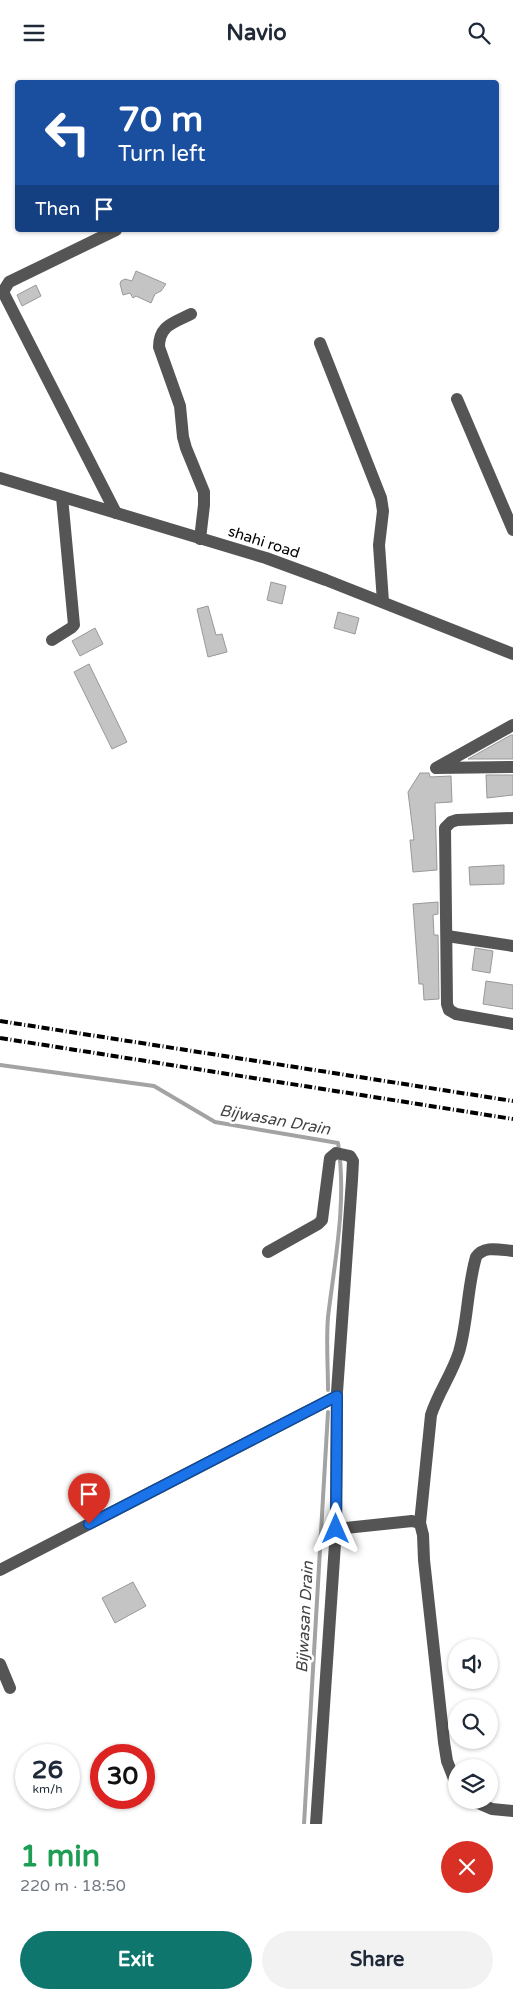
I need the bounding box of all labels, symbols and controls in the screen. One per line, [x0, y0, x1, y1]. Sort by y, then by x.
icon: menu [20, 19, 48, 47]
icon: search [465, 19, 493, 47]
text: Navio [226, 20, 287, 46]
text: 70 m [118, 99, 203, 141]
icon: left [35, 100, 100, 165]
text: Turn left [118, 141, 206, 167]
icon: arrive [90, 195, 118, 223]
text: Then [35, 198, 80, 220]
street label: shahi road [226, 522, 302, 562]
water label: Bijwasan Drain [218, 1100, 333, 1140]
pin [68, 1473, 110, 1524]
icon: arrive [75, 1480, 103, 1508]
position arrow [309, 1502, 361, 1554]
water label: Bijwasan Drain [292, 1559, 318, 1673]
map controls [448, 1639, 498, 1809]
button: sound [448, 1639, 498, 1689]
button: search [448, 1699, 498, 1749]
speed limit sign: 30 [90, 1744, 155, 1809]
text: 26 [32, 1755, 63, 1785]
button: layers [448, 1759, 498, 1809]
text: km/h [32, 1782, 63, 1796]
text: 1 min [20, 1838, 100, 1875]
button: close [441, 1841, 493, 1893]
text: 220 m · 18:50 [20, 1876, 126, 1896]
button: Exit [20, 1931, 252, 1989]
button: Share [262, 1931, 493, 1989]

